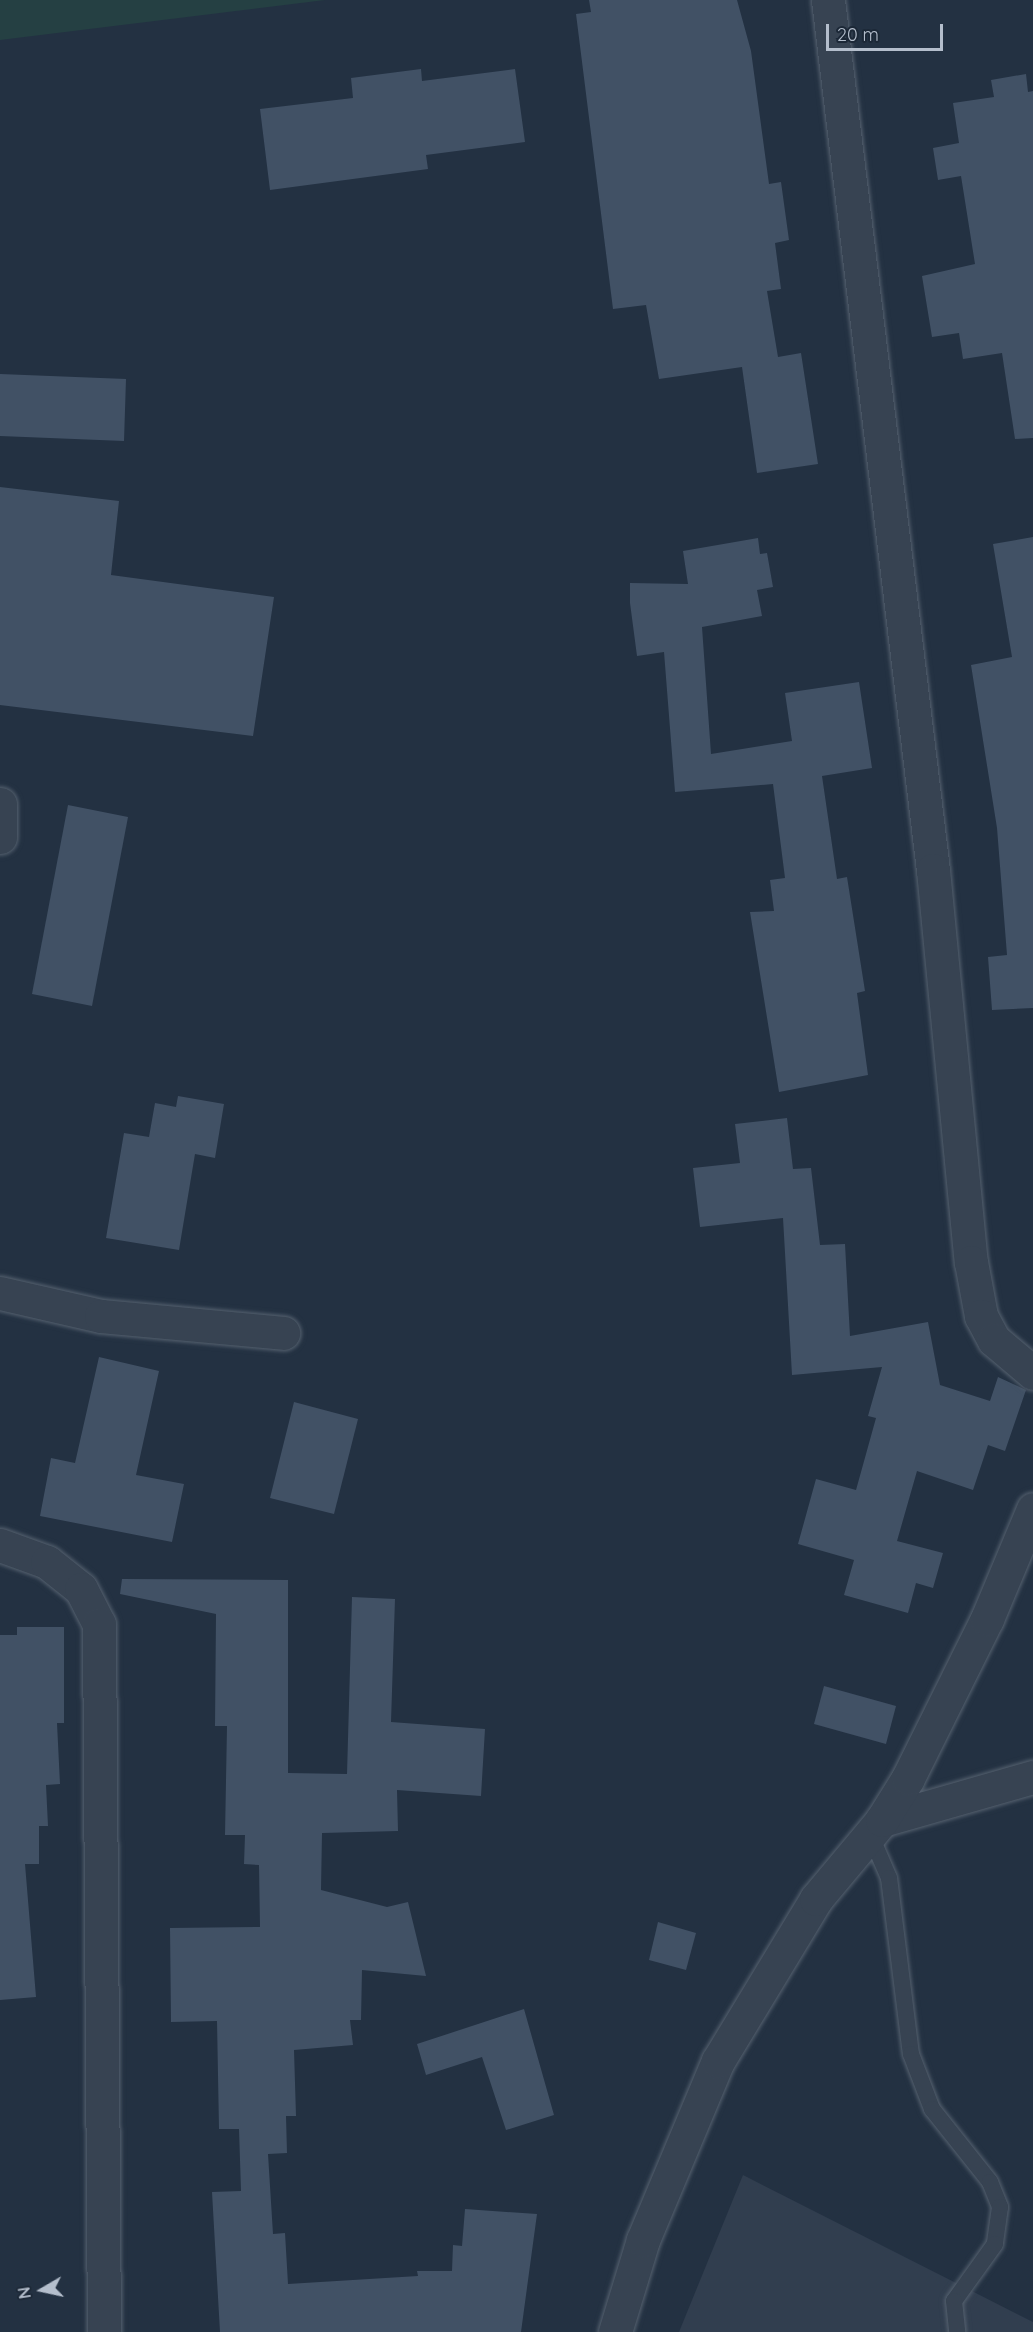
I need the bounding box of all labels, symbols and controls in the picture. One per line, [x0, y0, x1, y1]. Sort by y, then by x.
scale bar [829, 12, 946, 50]
text: 20 m [837, 23, 879, 46]
north arrow [12, 2260, 72, 2320]
text: N [13, 2285, 35, 2300]

